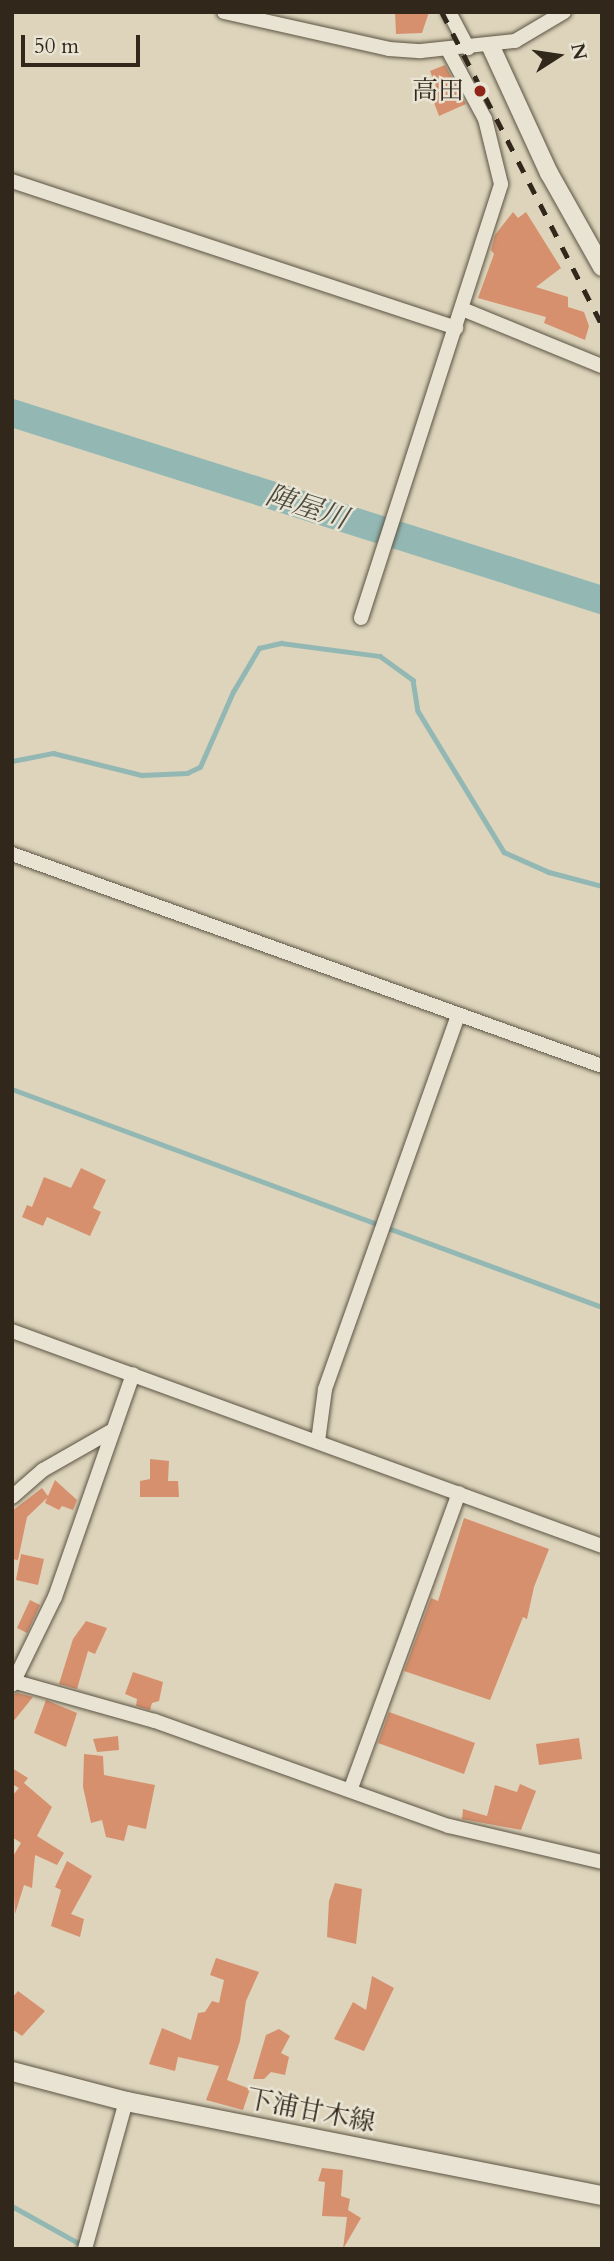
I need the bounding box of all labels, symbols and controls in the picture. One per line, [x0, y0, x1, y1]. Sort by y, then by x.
scale bar [24, 21, 144, 65]
north arrow [523, 21, 593, 91]
text: 50 m [34, 32, 79, 61]
text: N [564, 41, 593, 62]
place label: 高田 [412, 75, 464, 107]
marker: 高田 [470, 81, 490, 101]
water label: 陣屋川 [262, 478, 352, 536]
street label: 下浦甘木線 [244, 2083, 378, 2139]

